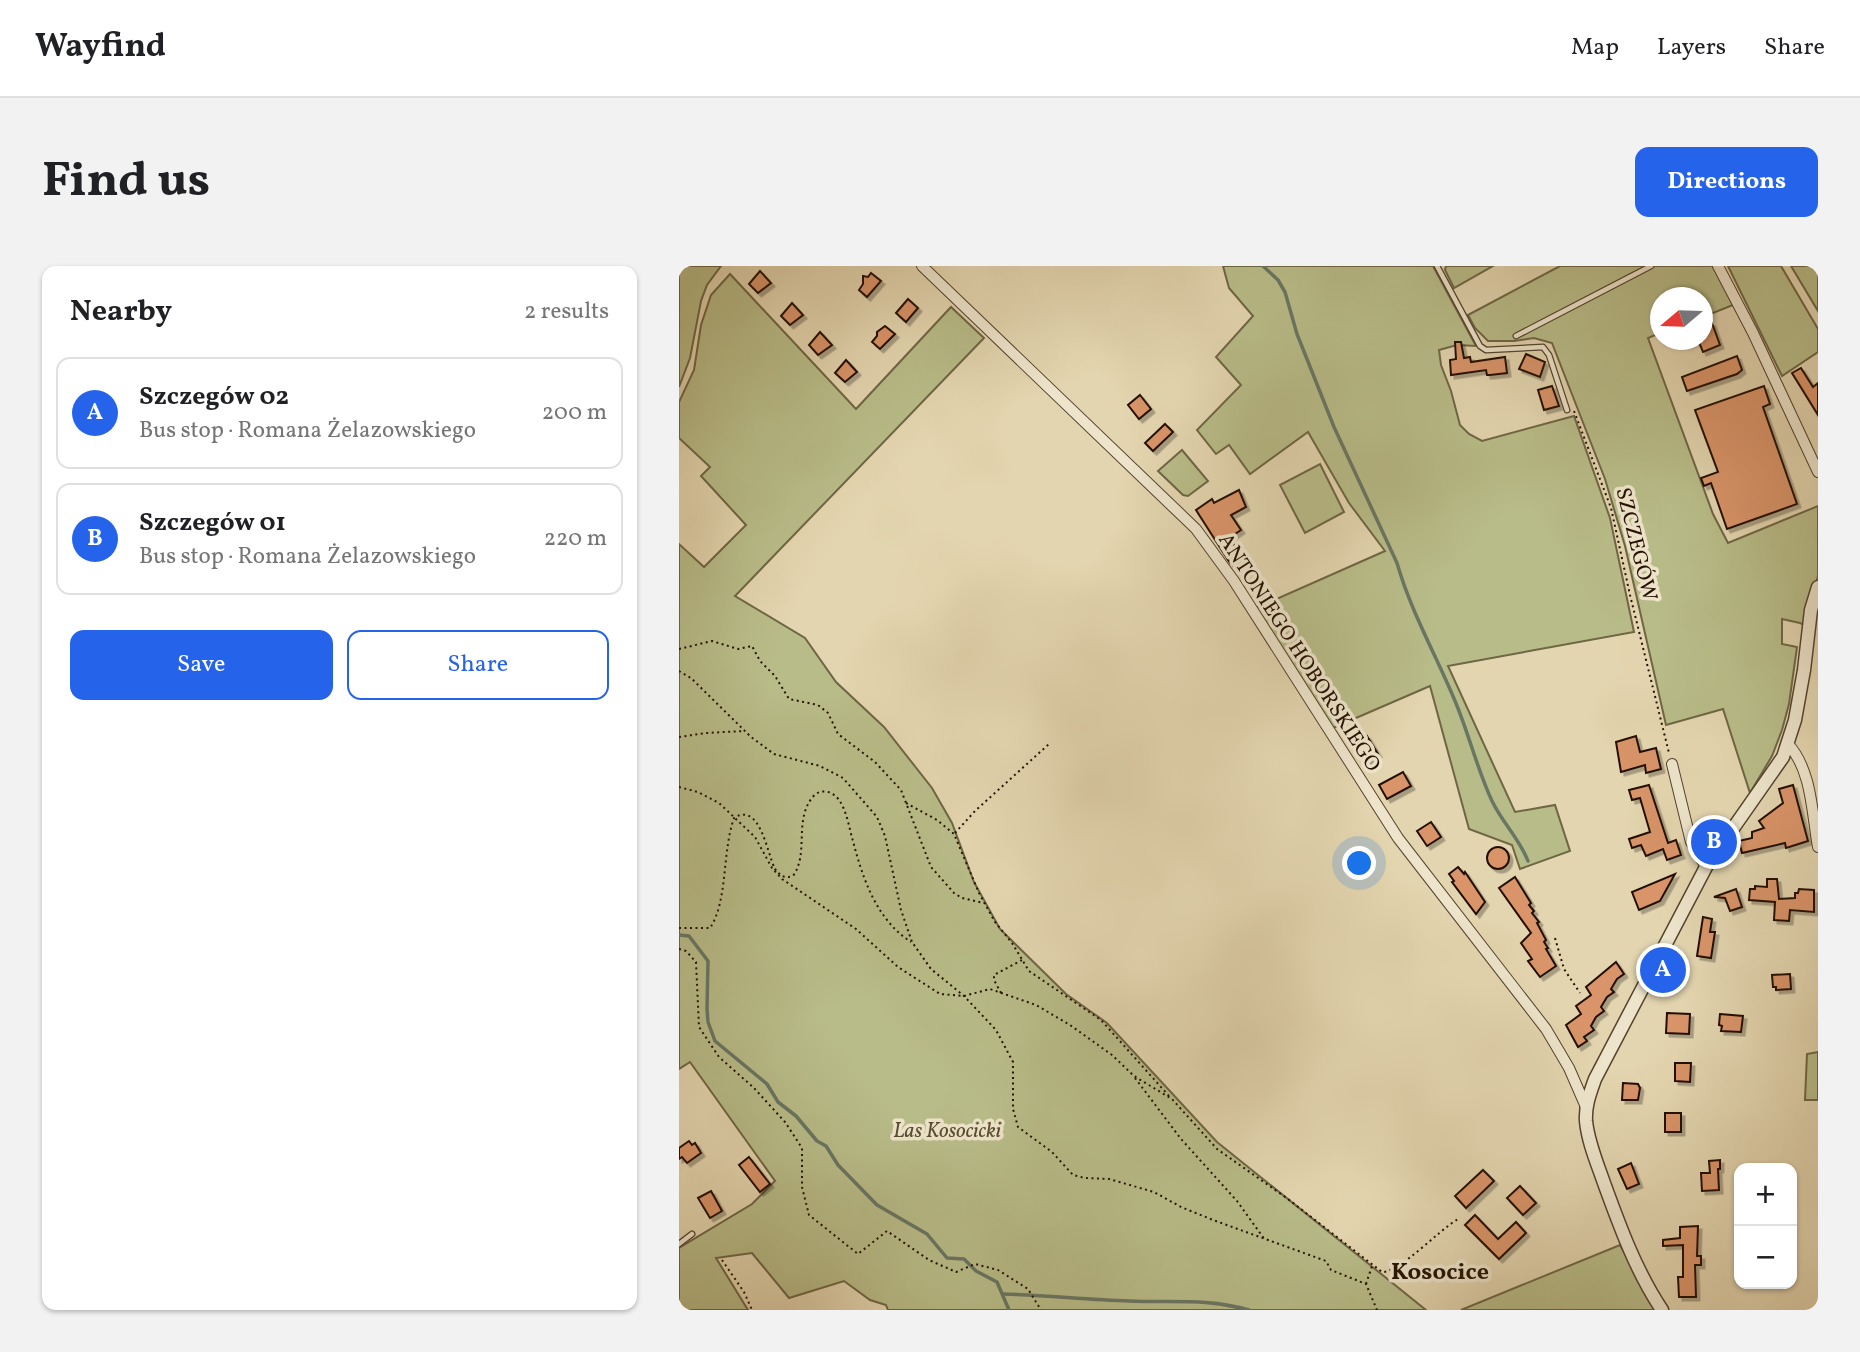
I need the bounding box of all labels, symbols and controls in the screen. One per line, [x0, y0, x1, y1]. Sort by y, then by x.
text: Wayfind [35, 25, 166, 71]
text: Map [1571, 31, 1619, 65]
text: Layers [1657, 31, 1726, 65]
text: Share [1764, 31, 1825, 65]
button: Directions [1635, 147, 1818, 217]
text: Find us [42, 148, 210, 217]
north arrow [1650, 287, 1713, 350]
text: Nearby [70, 291, 172, 333]
text: 2 results [524, 296, 609, 328]
text: Szczegów 02 [139, 379, 289, 415]
text: A [87, 397, 103, 429]
text: 200 m [542, 397, 607, 429]
text: Bus stop · Romana Żelazowskiego [139, 415, 476, 447]
street label: SZCZEGÓW [1607, 485, 1664, 604]
text: Szczegów 01 [139, 505, 286, 541]
text: B [87, 523, 103, 555]
text: 220 m [544, 523, 607, 555]
street label: ANTONIEGO HOBORSKIEGO [1211, 528, 1387, 778]
text: Bus stop · Romana Żelazowskiego [139, 541, 476, 573]
button: Save [70, 630, 333, 700]
button: Share [347, 630, 609, 700]
pin: B [1691, 816, 1737, 868]
your location [1342, 846, 1376, 880]
pin: A [1640, 944, 1686, 996]
park label: Las Kosocicki [893, 1117, 1002, 1146]
map controls [1734, 1163, 1797, 1289]
button: + [1734, 1163, 1797, 1226]
button: − [1734, 1226, 1797, 1289]
district label: Kosocice [1391, 1256, 1489, 1290]

